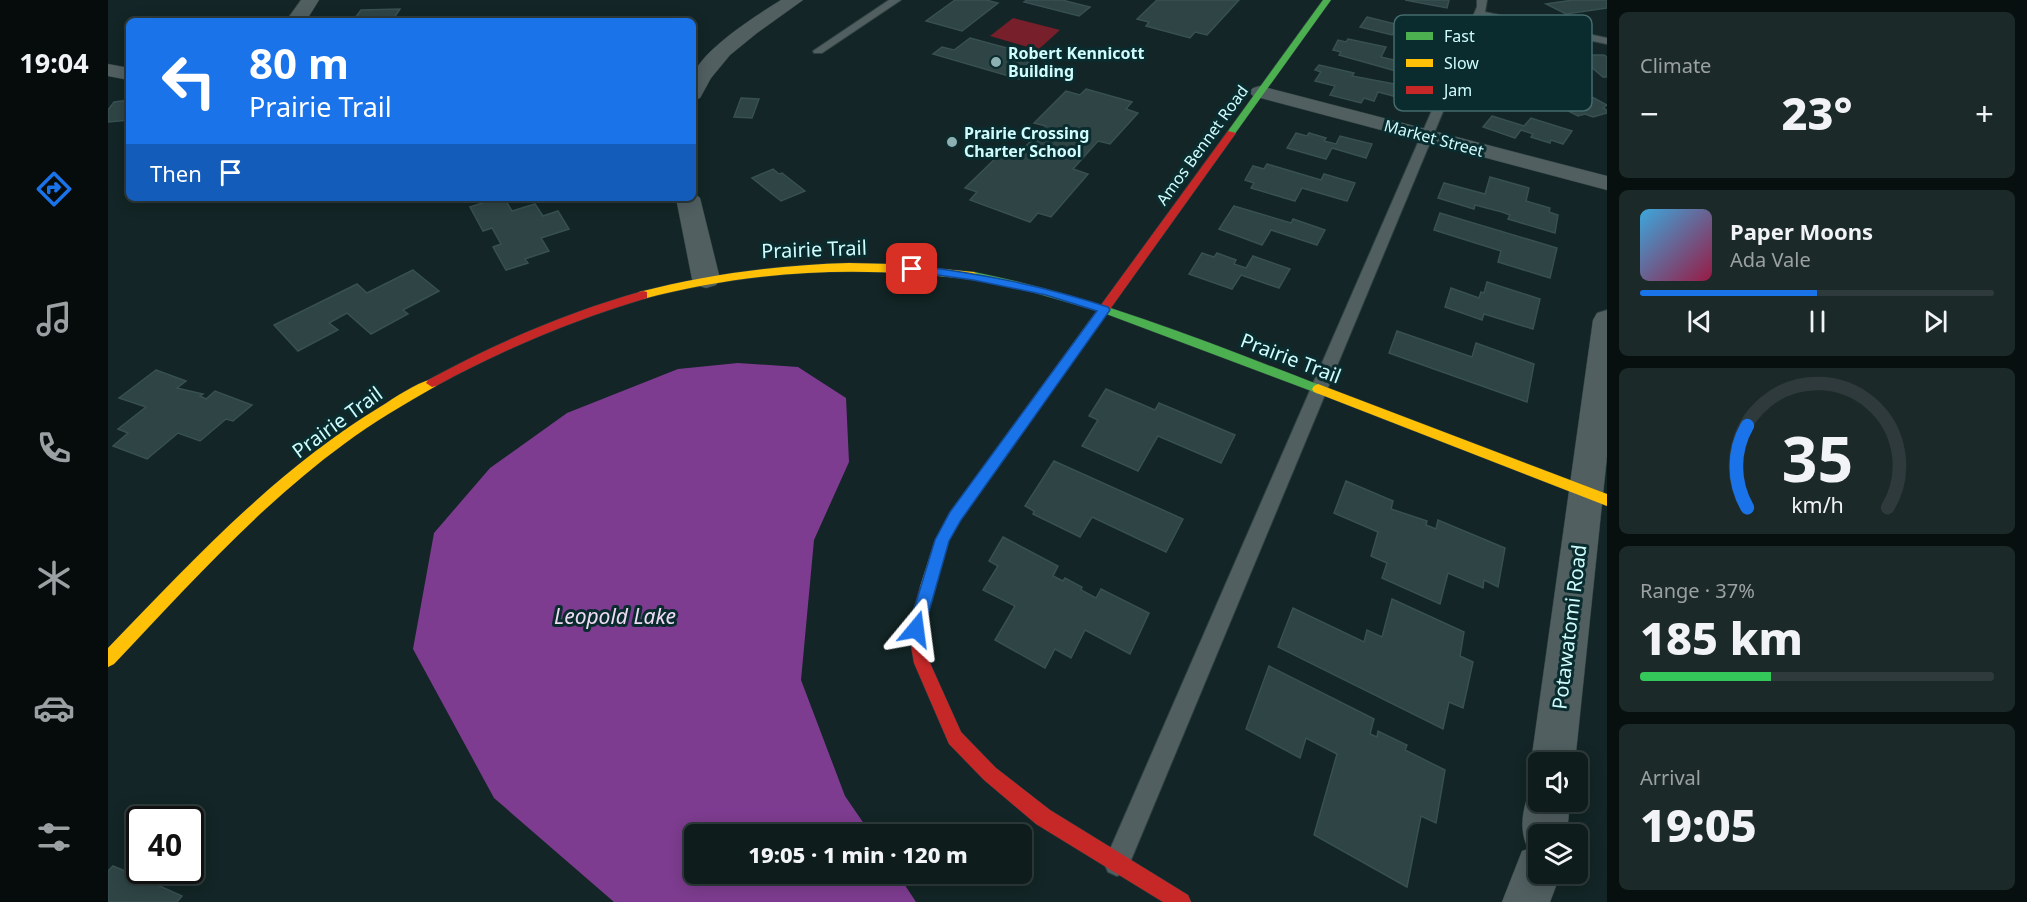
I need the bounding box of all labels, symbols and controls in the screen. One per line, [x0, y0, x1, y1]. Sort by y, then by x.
legend [1394, 15, 1592, 111]
text: Fast [1444, 25, 1475, 47]
text: 80 m [249, 34, 349, 91]
icon: left [150, 42, 228, 120]
place label: Robert Kennicott Building [1008, 42, 1144, 82]
text: 19:04 [19, 44, 89, 81]
text: Slow [1444, 52, 1479, 74]
text: Climate [1640, 52, 1711, 79]
marker: Robert Kennicott Building [989, 55, 1003, 69]
text: Jam [1442, 79, 1472, 101]
street label: Amos Bennet Road [1151, 81, 1253, 209]
text: 23° [1781, 82, 1853, 143]
text: Prairie Trail [249, 88, 392, 125]
text: − [1640, 91, 1659, 136]
text: + [1975, 91, 1994, 136]
street label: Market Street [1382, 114, 1486, 162]
place label: Prairie Crossing Charter School [964, 122, 1089, 162]
marker: Prairie Crossing Charter School [945, 135, 959, 149]
icon: arrive [214, 156, 247, 189]
text: Then [150, 158, 202, 188]
icon: directions [33, 168, 75, 210]
text: Paper Moons [1730, 216, 1873, 246]
street label: Prairie Trail [761, 234, 867, 264]
pin [886, 243, 937, 294]
text: Ada Vale [1730, 246, 1811, 273]
icon: arrive [895, 252, 928, 285]
icon: music [33, 298, 75, 340]
icon: previous [1683, 305, 1716, 338]
icon: pause [1801, 305, 1834, 338]
icon: next [1919, 305, 1952, 338]
street label: Prairie Trail [1237, 326, 1345, 390]
street label: Prairie Trail [286, 380, 388, 464]
text: 35 [1781, 415, 1853, 500]
icon: phone [33, 427, 75, 469]
text: km/h [1791, 490, 1843, 519]
street label: Potawatomi Road [1545, 543, 1593, 711]
icon: climate [33, 557, 75, 599]
text: Range · 37% [1640, 577, 1755, 604]
position arrow [884, 597, 948, 661]
water label: Leopold Lake [554, 602, 676, 630]
text: 185 km [1640, 607, 1803, 668]
icon: car [33, 687, 75, 729]
map controls [1528, 752, 1588, 884]
button: sound [1528, 752, 1588, 812]
text: Arrival [1640, 764, 1701, 791]
text: 19:05 [1640, 794, 1757, 855]
speed limit sign: 40 [126, 806, 204, 884]
icon: filters [33, 816, 75, 858]
button: layers [1528, 824, 1588, 884]
text: 19:05 · 1 min · 120 m [748, 839, 968, 869]

